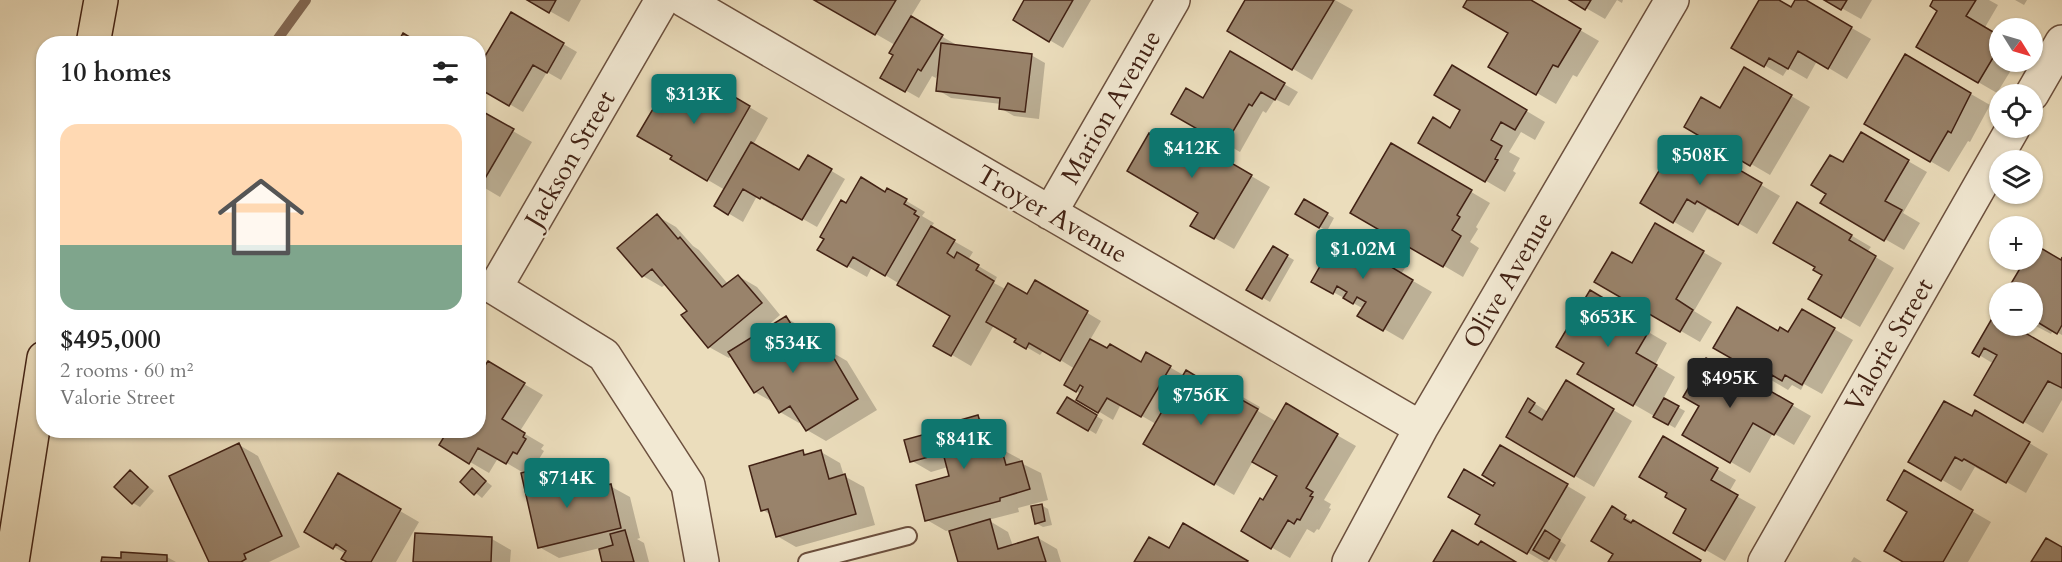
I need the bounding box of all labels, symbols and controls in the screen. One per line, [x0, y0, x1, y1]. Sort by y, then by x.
north arrow [1989, 18, 2043, 72]
map controls [1989, 18, 2043, 336]
street label: Marion Avenue [1053, 23, 1169, 191]
text: 10 homes [60, 55, 171, 90]
icon: filters [429, 56, 462, 89]
pin: $313K [652, 74, 736, 125]
text: $313K [665, 80, 723, 107]
street label: Jackson Street [515, 84, 623, 237]
button: locate [1989, 84, 2043, 138]
pin: $412K [1150, 128, 1234, 179]
text: $412K [1163, 134, 1221, 161]
pin: $508K [1658, 135, 1742, 186]
text: $508K [1671, 141, 1729, 168]
button: layers [1989, 150, 2043, 204]
street label: Troyer Avenue [970, 157, 1134, 271]
icon: home [207, 163, 315, 271]
street label: Olive Avenue [1455, 205, 1561, 355]
button: + [1989, 216, 2043, 270]
pin: $1.02M [1314, 229, 1412, 280]
text: $1.02M [1330, 235, 1396, 262]
street label: Valorie Street [1837, 272, 1941, 418]
button: − [1989, 282, 2043, 336]
pin: $653K [1566, 297, 1650, 348]
text: $653K [1579, 303, 1637, 330]
text: $495,000 [60, 322, 161, 357]
pin: $534K [751, 323, 835, 374]
text: $534K [764, 329, 822, 356]
text: 2 rooms · 60 m² [60, 357, 193, 384]
pin: $495K [1688, 358, 1772, 409]
text: $495K [1701, 364, 1759, 391]
pin: $756K [1159, 375, 1243, 426]
text: $756K [1172, 381, 1230, 408]
text: Valorie Street [60, 384, 175, 411]
pin: $841K [922, 419, 1006, 470]
text: $841K [935, 425, 993, 452]
pin: $714K [525, 458, 609, 509]
text: $714K [538, 464, 596, 491]

